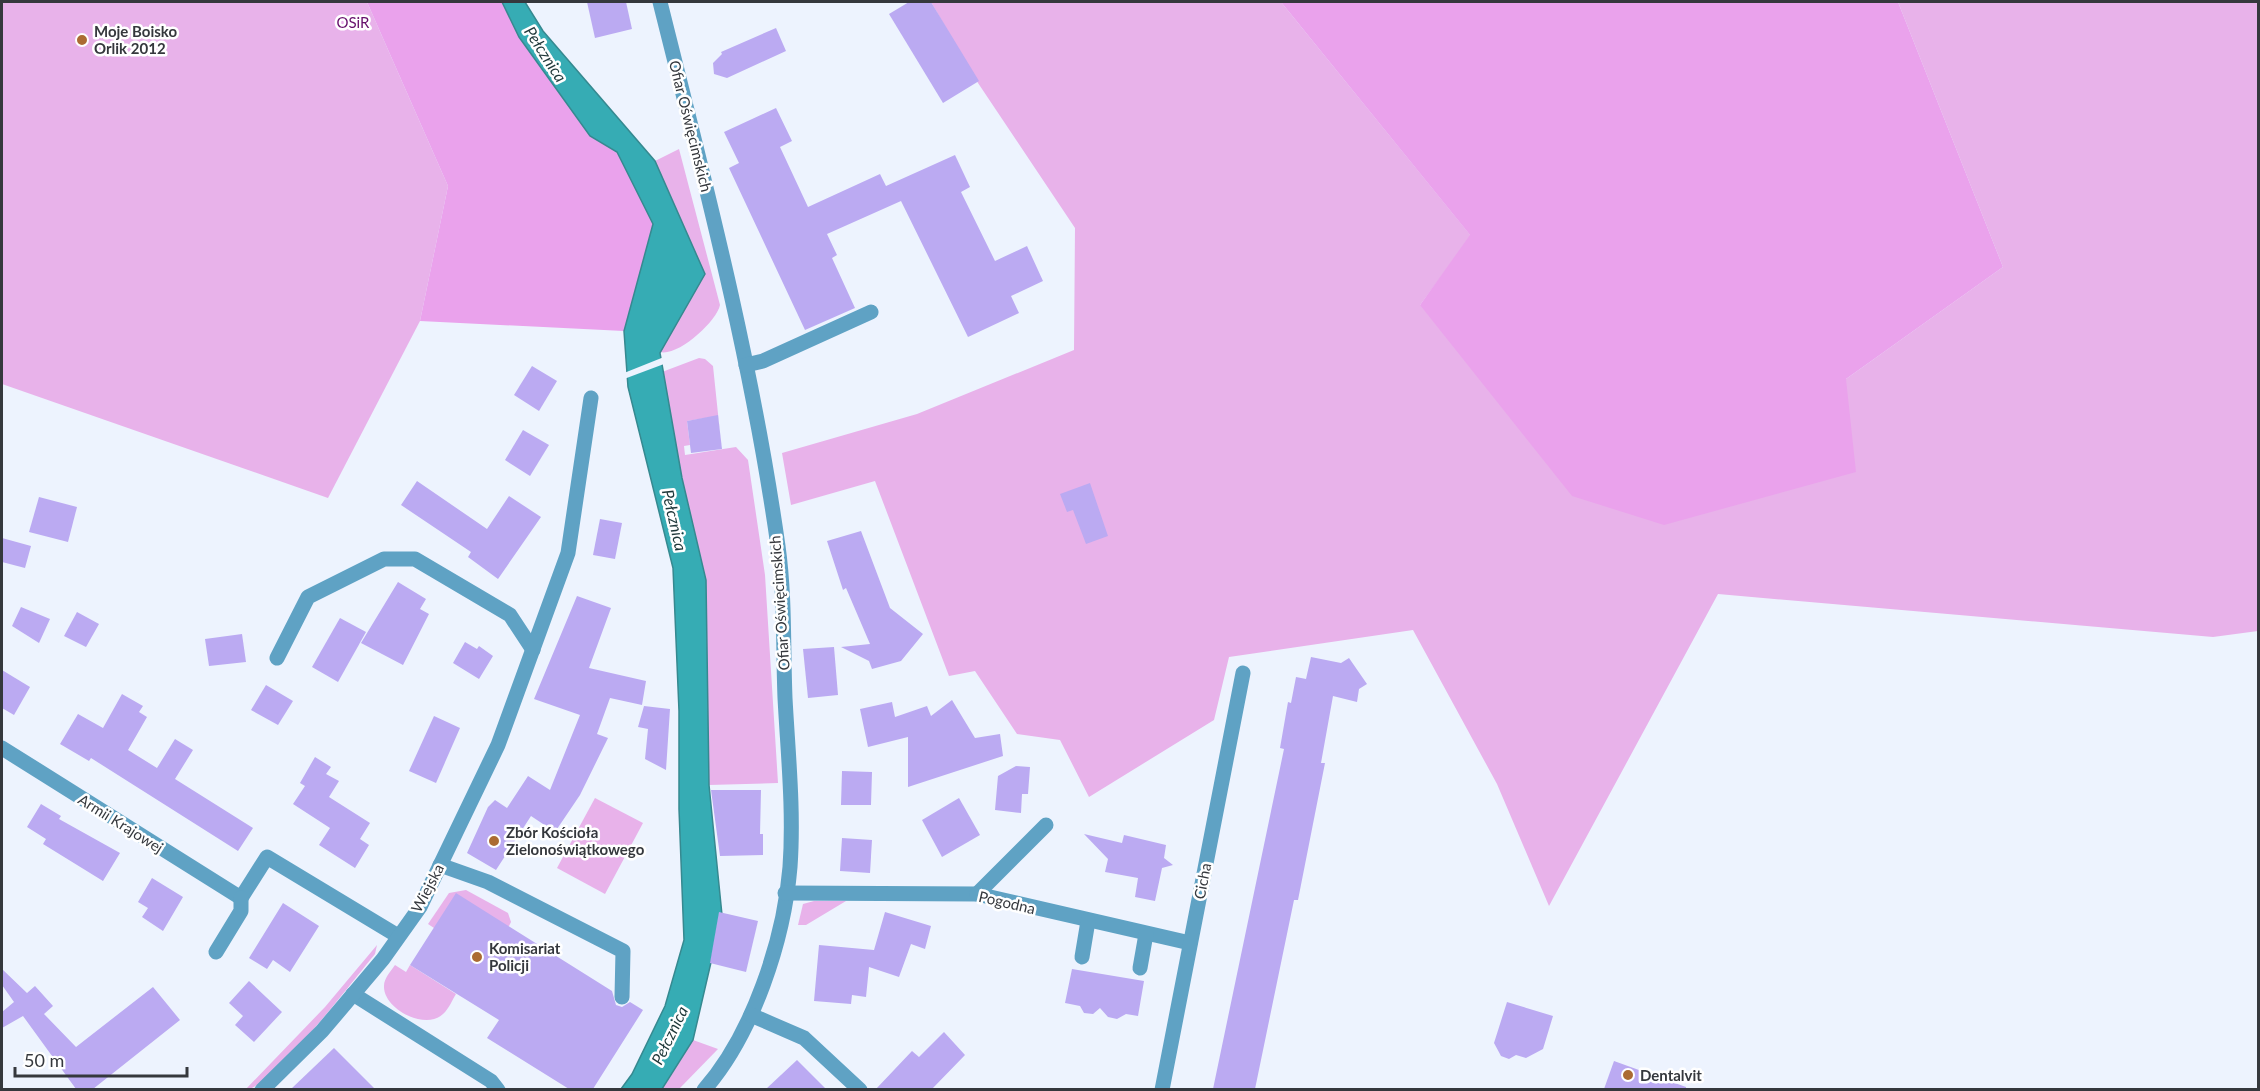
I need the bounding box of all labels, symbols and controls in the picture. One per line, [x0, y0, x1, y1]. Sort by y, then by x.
park label: OSiR [337, 13, 370, 31]
place label: Moje Boisko Orlik 2012 [94, 22, 177, 57]
water label: Pełcznica [521, 23, 571, 85]
marker: Moje Boisko Orlik 2012 [75, 33, 89, 47]
street label: Ofiar Oświęcimskich [666, 58, 716, 194]
water label: Pełcznica [659, 487, 691, 553]
street label: Ofiar Oświęcimskich [765, 535, 793, 671]
street label: Armii Krajowej [75, 790, 167, 856]
place label: Zbór Kościoła Zielonoświątkowego [506, 823, 645, 858]
marker: Zbór Kościoła Zielonoświątkowego [487, 834, 501, 848]
street label: Wiejska [407, 861, 447, 915]
street label: Cicha [1190, 861, 1214, 901]
street label: Pogodna [977, 887, 1037, 917]
place label: Komisariat Policji [489, 939, 561, 974]
marker: Komisariat Policji [470, 950, 484, 964]
water label: Pełcznica [647, 1003, 691, 1067]
scale bar [15, 1040, 188, 1078]
text: 50 m [24, 1049, 64, 1071]
place label: Dentalvit [1640, 1066, 1702, 1084]
marker: Dentalvit [1621, 1068, 1635, 1082]

